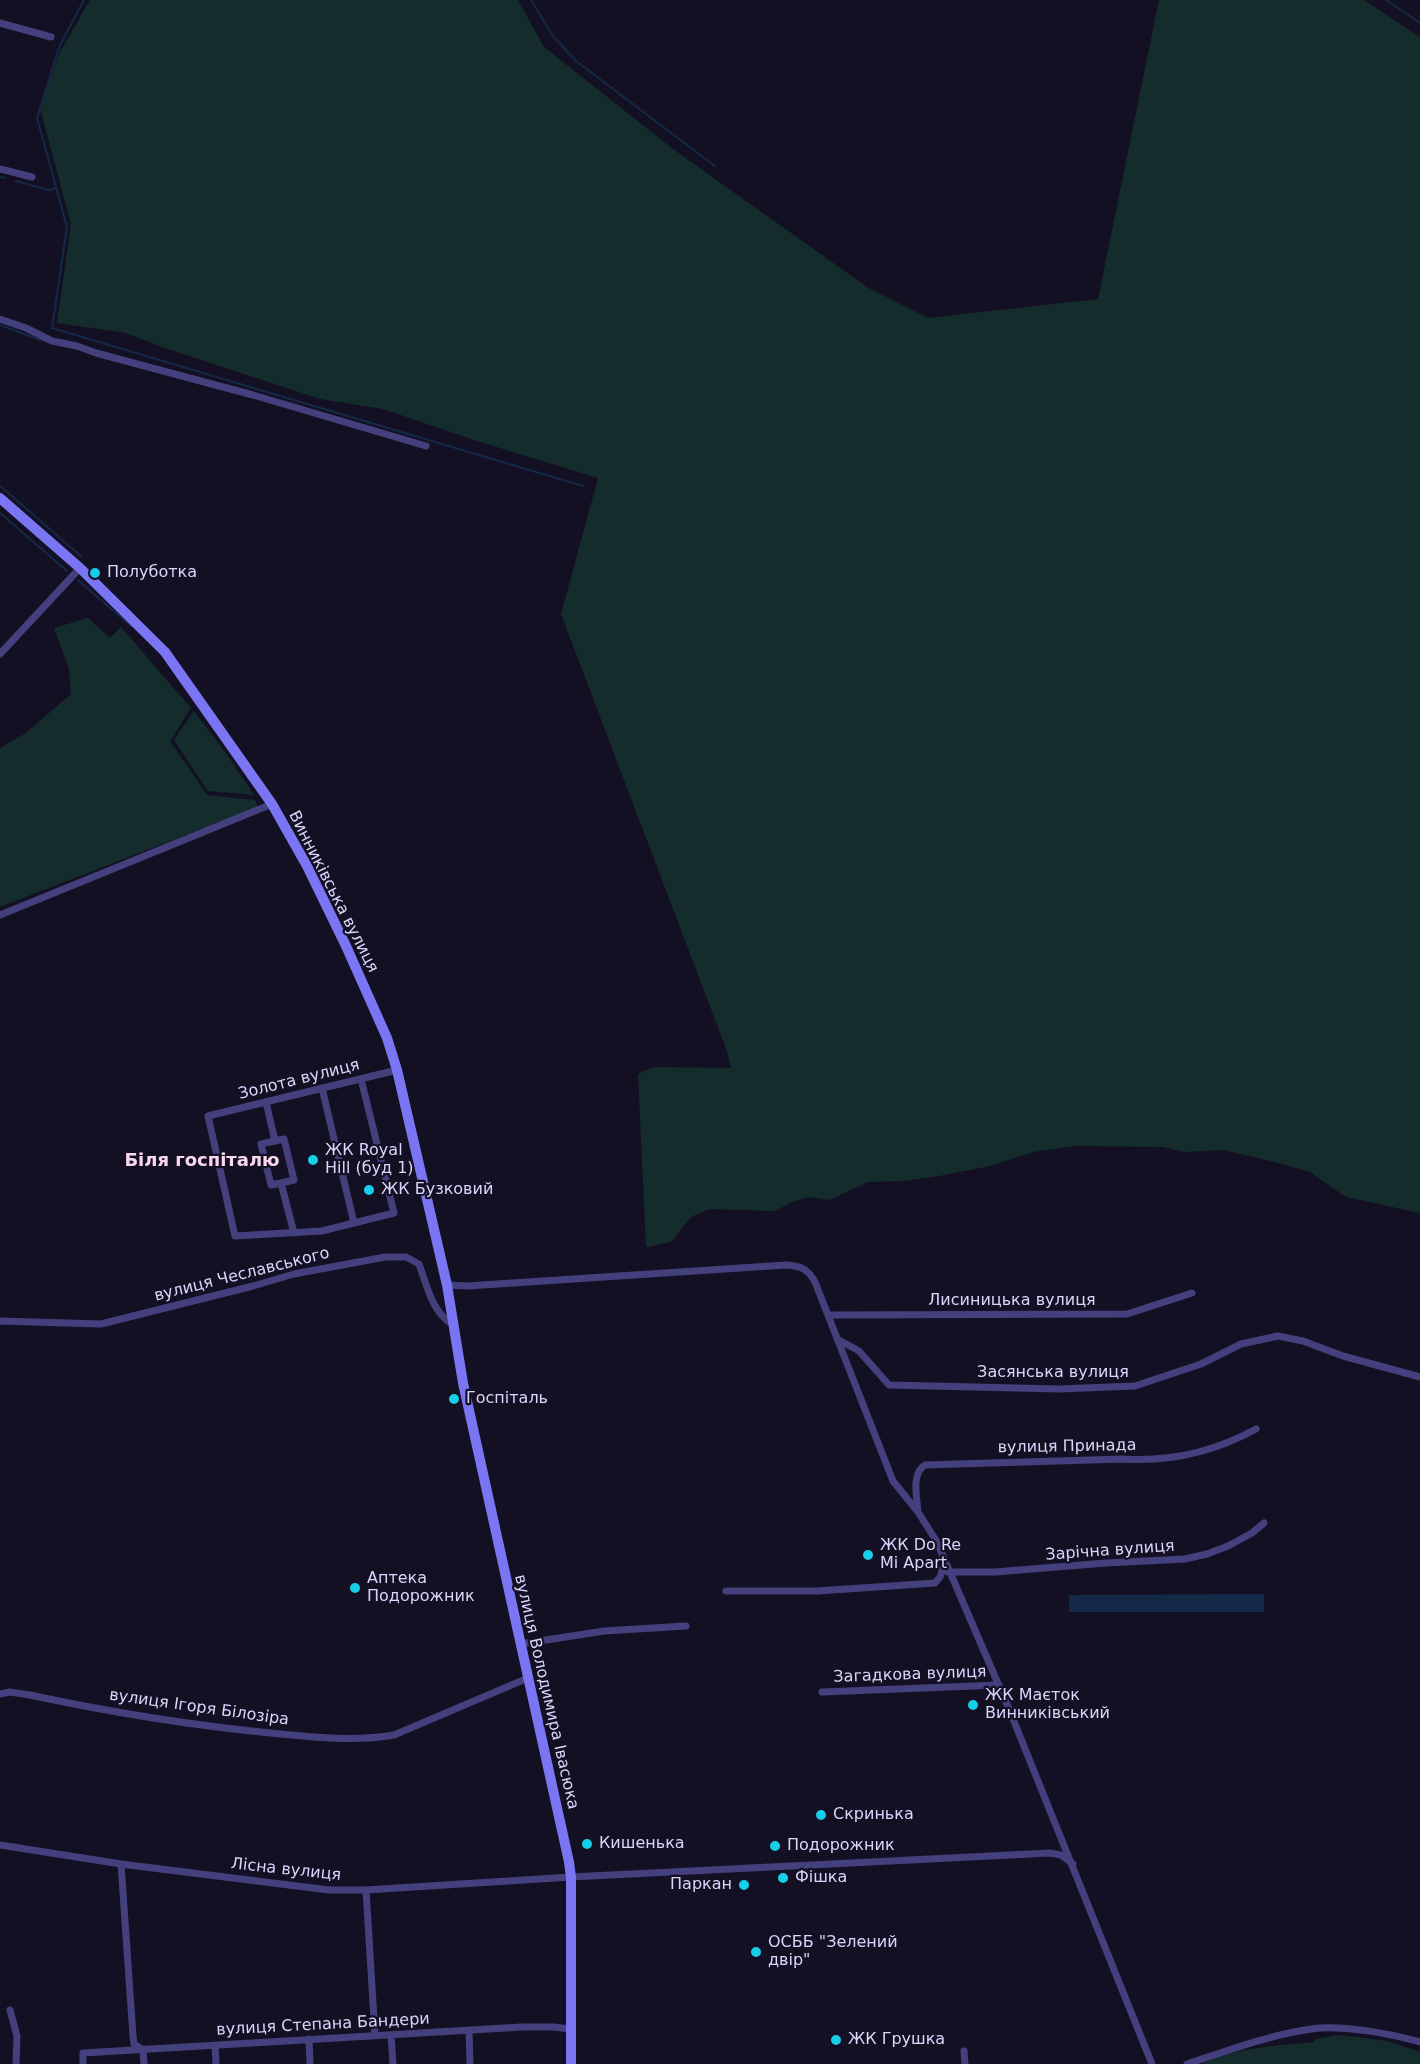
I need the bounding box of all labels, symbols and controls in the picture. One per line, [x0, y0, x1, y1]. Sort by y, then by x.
place label: Полуботка [107, 563, 197, 583]
marker: Полуботка [88, 566, 102, 580]
street label: Винниківська вулиця [284, 808, 382, 976]
street label: Золота вулиця [236, 1056, 362, 1104]
place label: ЖК Royal Hill (буд 1) [325, 1141, 414, 1179]
district label: Біля госпіталю [124, 1150, 280, 1172]
marker: ЖК Royal Hill (буд 1) [306, 1153, 320, 1167]
place label: ЖК Бузковий [381, 1180, 493, 1200]
marker: ЖК Бузковий [362, 1183, 376, 1197]
street label: вулиця Чеславського [152, 1244, 332, 1306]
street label: Лисиницька вулиця [928, 1291, 1096, 1311]
street label: Засянська вулиця [977, 1363, 1129, 1383]
place label: Госпіталь [466, 1389, 548, 1409]
marker: Госпіталь [447, 1392, 461, 1406]
street label: вулиця Принада [997, 1436, 1137, 1458]
place label: ЖК Do Re Mi Apart [880, 1536, 961, 1574]
street label: Зарічна вулиця [1045, 1537, 1175, 1565]
marker: ЖК Do Re Mi Apart [861, 1548, 875, 1562]
place label: Аптека Подорожник [367, 1569, 475, 1607]
street label: вулиця Володимира Івасюка [510, 1573, 582, 1811]
marker: Аптека Подорожник [348, 1581, 362, 1595]
street label: Загадкова вулиця [833, 1663, 987, 1687]
street label: вулиця Ігоря Білозіра [108, 1686, 290, 1730]
place label: ЖК Маєток Винниківський [985, 1686, 1110, 1724]
marker: ЖК Маєток Винниківський [966, 1698, 980, 1712]
place label: Скринька [833, 1805, 914, 1825]
marker: Скринька [814, 1808, 828, 1822]
place label: Кишенька [599, 1834, 685, 1854]
place label: Подорожник [787, 1836, 895, 1856]
marker: Кишенька [580, 1837, 594, 1851]
marker: Подорожник [768, 1839, 782, 1853]
street label: Лісна вулиця [230, 1855, 342, 1885]
place label: Фішка [795, 1868, 847, 1888]
marker: Фішка [776, 1871, 790, 1885]
place label: Паркан [670, 1875, 732, 1895]
marker: Паркан [737, 1878, 751, 1892]
place label: ОСББ "Зелений двір" [768, 1933, 898, 1971]
marker: ОСББ "Зелений двір" [749, 1945, 763, 1959]
street label: вулиця Степана Бандери [216, 2010, 430, 2040]
place label: ЖК Грушка [848, 2030, 945, 2050]
marker: ЖК Грушка [829, 2033, 843, 2047]

